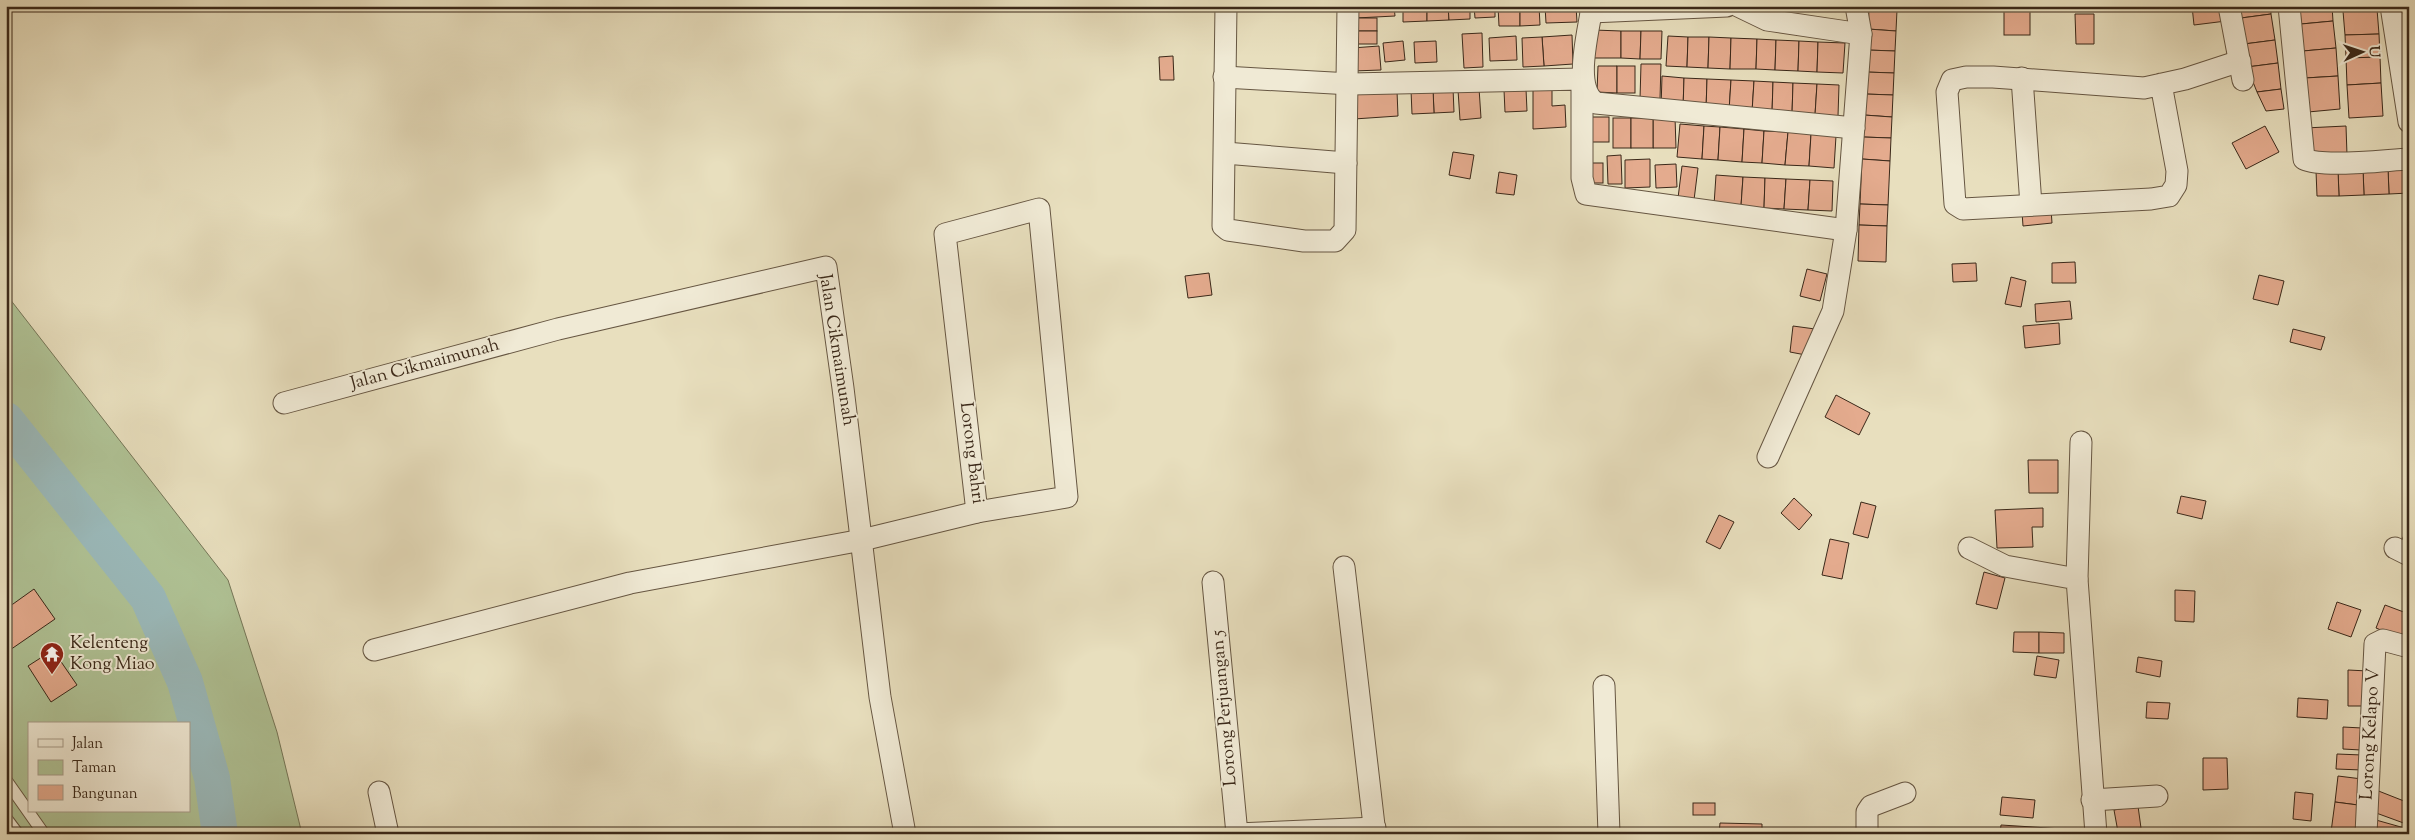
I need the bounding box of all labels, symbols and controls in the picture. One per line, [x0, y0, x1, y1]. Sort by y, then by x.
north arrow [2338, 28, 2388, 78]
text: U [2363, 45, 2383, 58]
street label: Jalan Cikmaimunah [811, 271, 861, 428]
street label: Jalan Cikmaimunah [347, 332, 503, 398]
street label: Lorong Bahri [952, 401, 990, 505]
street label: Lorong Perjuangan 5 [1205, 629, 1245, 787]
place label: Kelenteng Kong Miao [70, 631, 155, 678]
temple icon: Kelenteng Kong Miao [39, 641, 65, 675]
street label: Lorong Kelapo V [2355, 667, 2387, 801]
legend [28, 722, 190, 812]
text: Jalan [71, 734, 103, 755]
text: Taman [72, 758, 116, 779]
text: Bangunan [72, 784, 138, 805]

